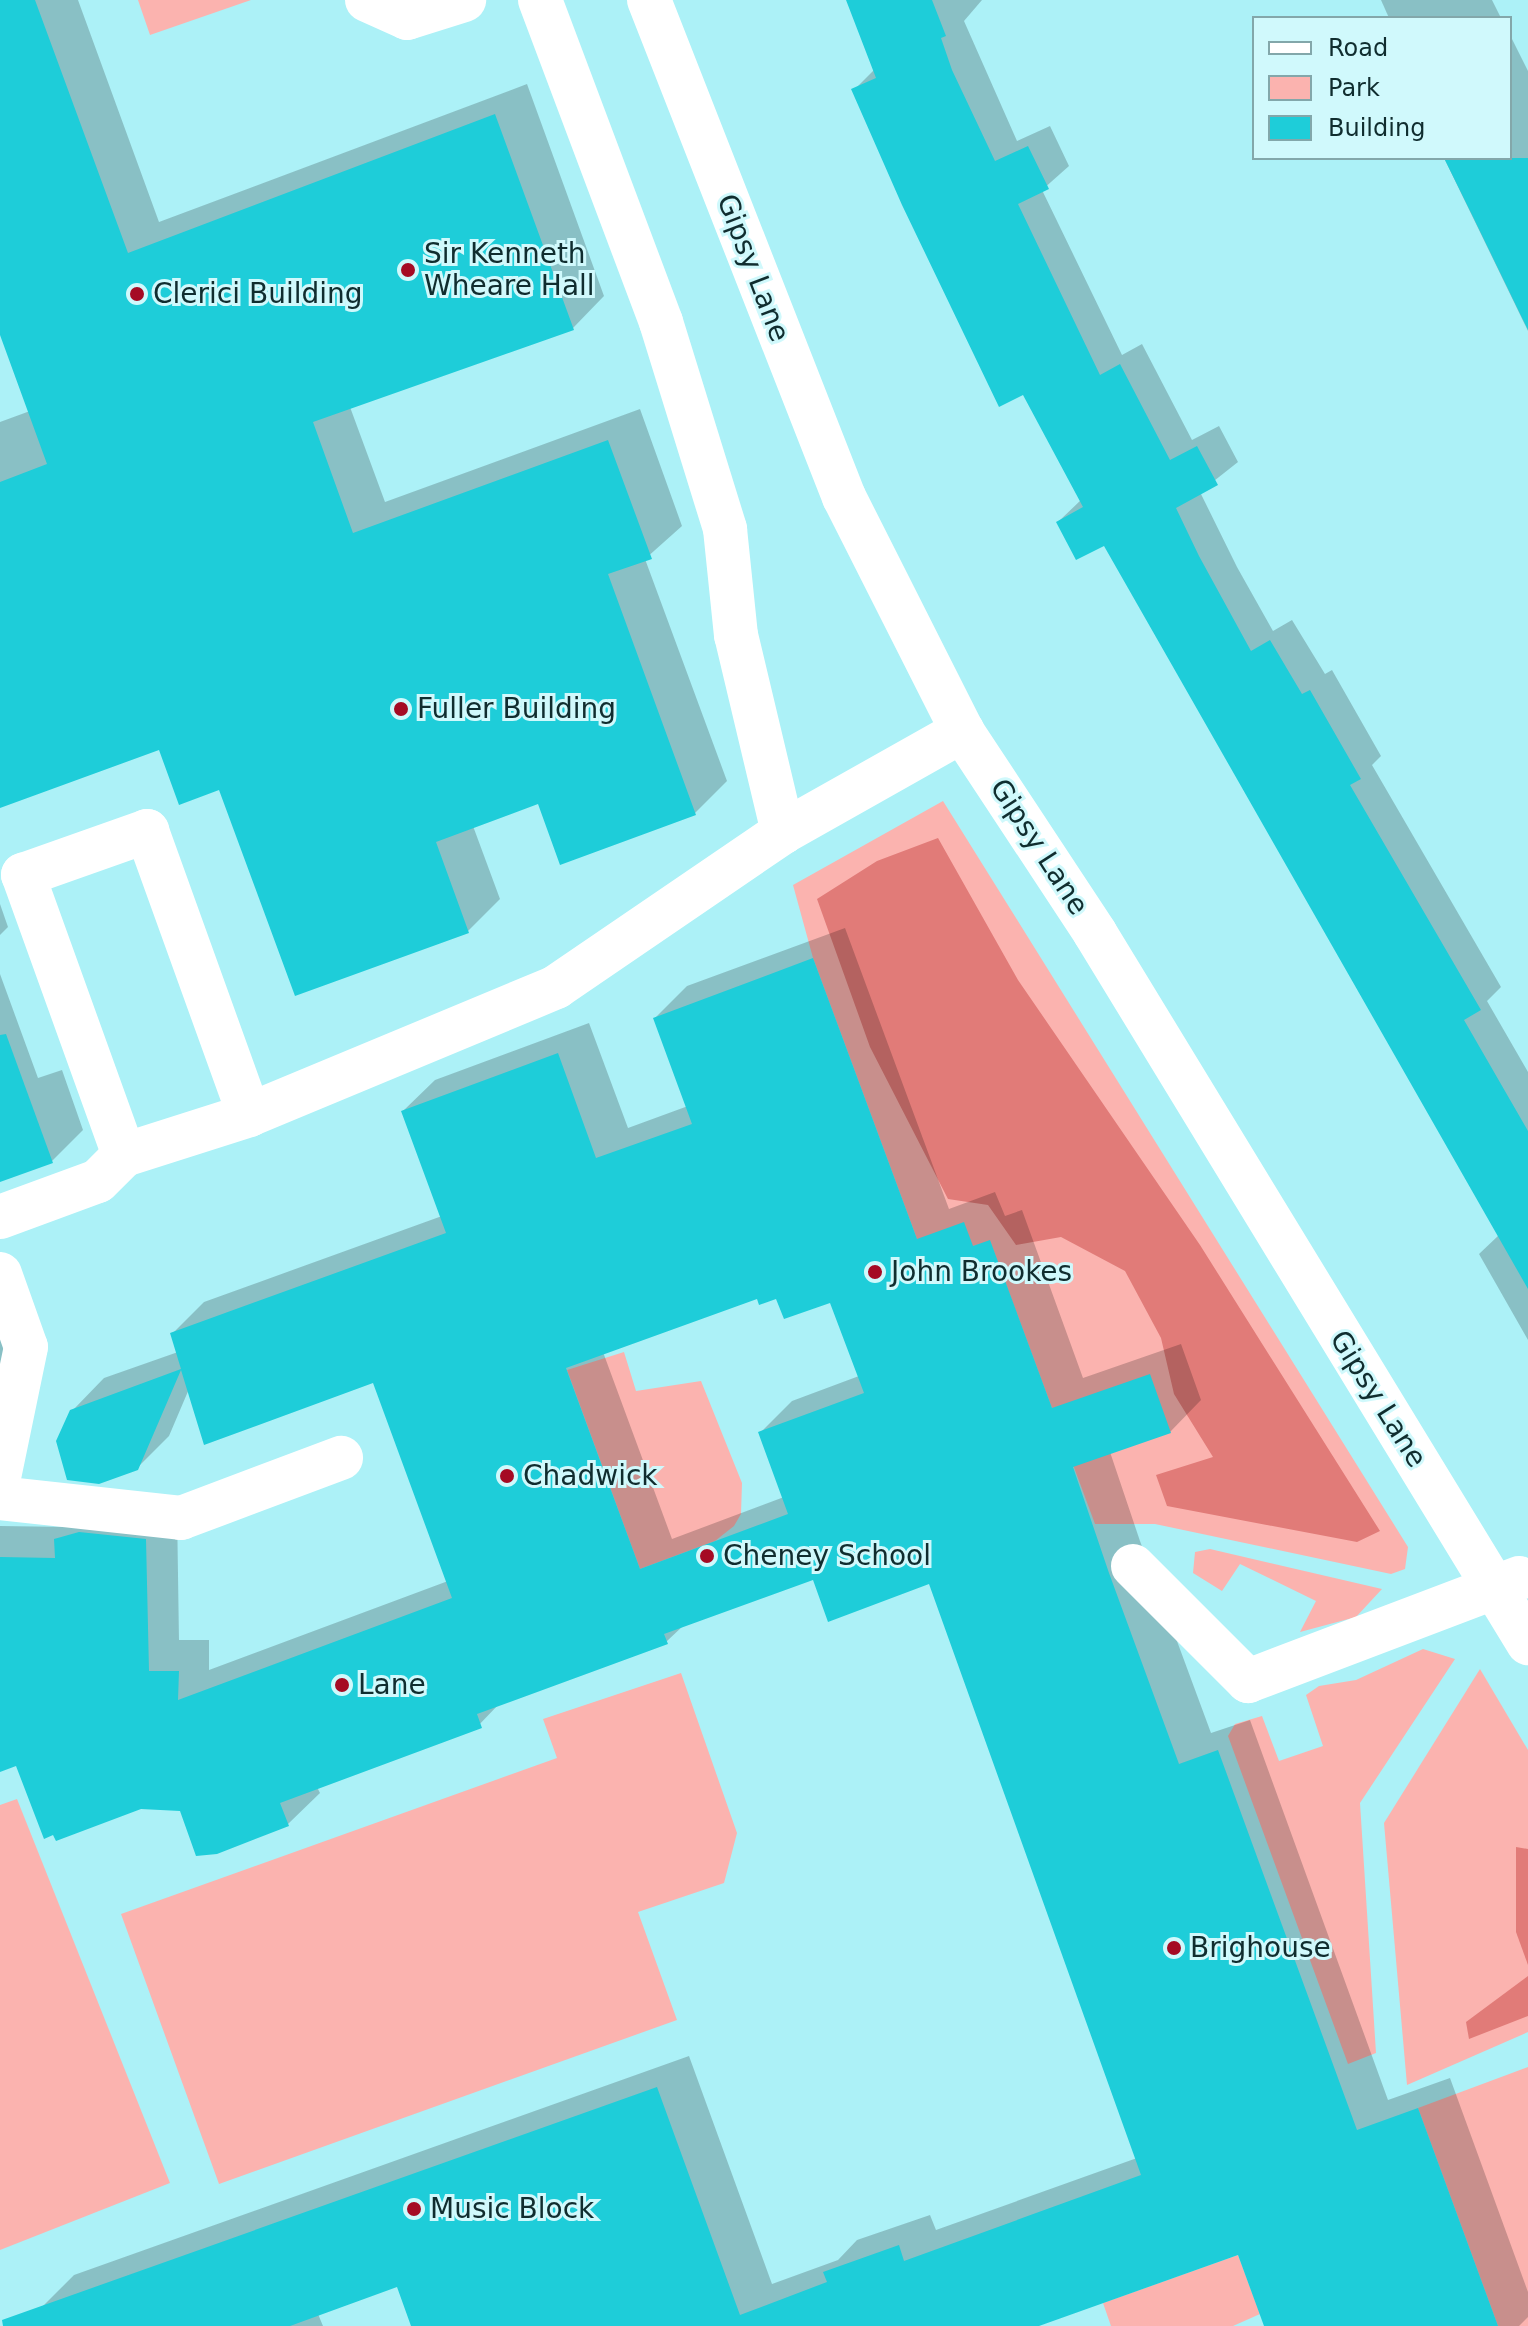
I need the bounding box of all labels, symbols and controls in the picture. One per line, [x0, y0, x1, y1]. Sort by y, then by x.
legend [1252, 16, 1512, 160]
text: Road [1328, 34, 1388, 62]
text: Park [1328, 74, 1380, 102]
text: Building [1328, 114, 1425, 142]
street label: Gipsy Lane [710, 190, 796, 346]
place label: Sir Kenneth Wheare Hall [424, 237, 595, 303]
marker: Sir Kenneth Wheare Hall [399, 261, 417, 279]
place label: Clerici Building [153, 277, 363, 311]
marker: Clerici Building [128, 285, 146, 303]
place label: Fuller Building [417, 692, 616, 726]
marker: Fuller Building [392, 700, 410, 718]
street label: Gipsy Lane [983, 773, 1095, 921]
place label: John Brookes [891, 1255, 1072, 1289]
marker: John Brookes [866, 1263, 884, 1281]
street label: Gipsy Lane [1323, 1324, 1433, 1474]
place label: Chadwick [523, 1459, 658, 1493]
marker: Chadwick [498, 1467, 516, 1485]
place label: Cheney School [723, 1539, 931, 1573]
marker: Cheney School [698, 1547, 716, 1565]
place label: Lane [358, 1668, 426, 1702]
marker: Lane [333, 1676, 351, 1694]
place label: Brighouse [1190, 1931, 1331, 1965]
marker: Brighouse [1165, 1939, 1183, 1957]
place label: Music Block [430, 2192, 594, 2226]
marker: Music Block [405, 2200, 423, 2218]

